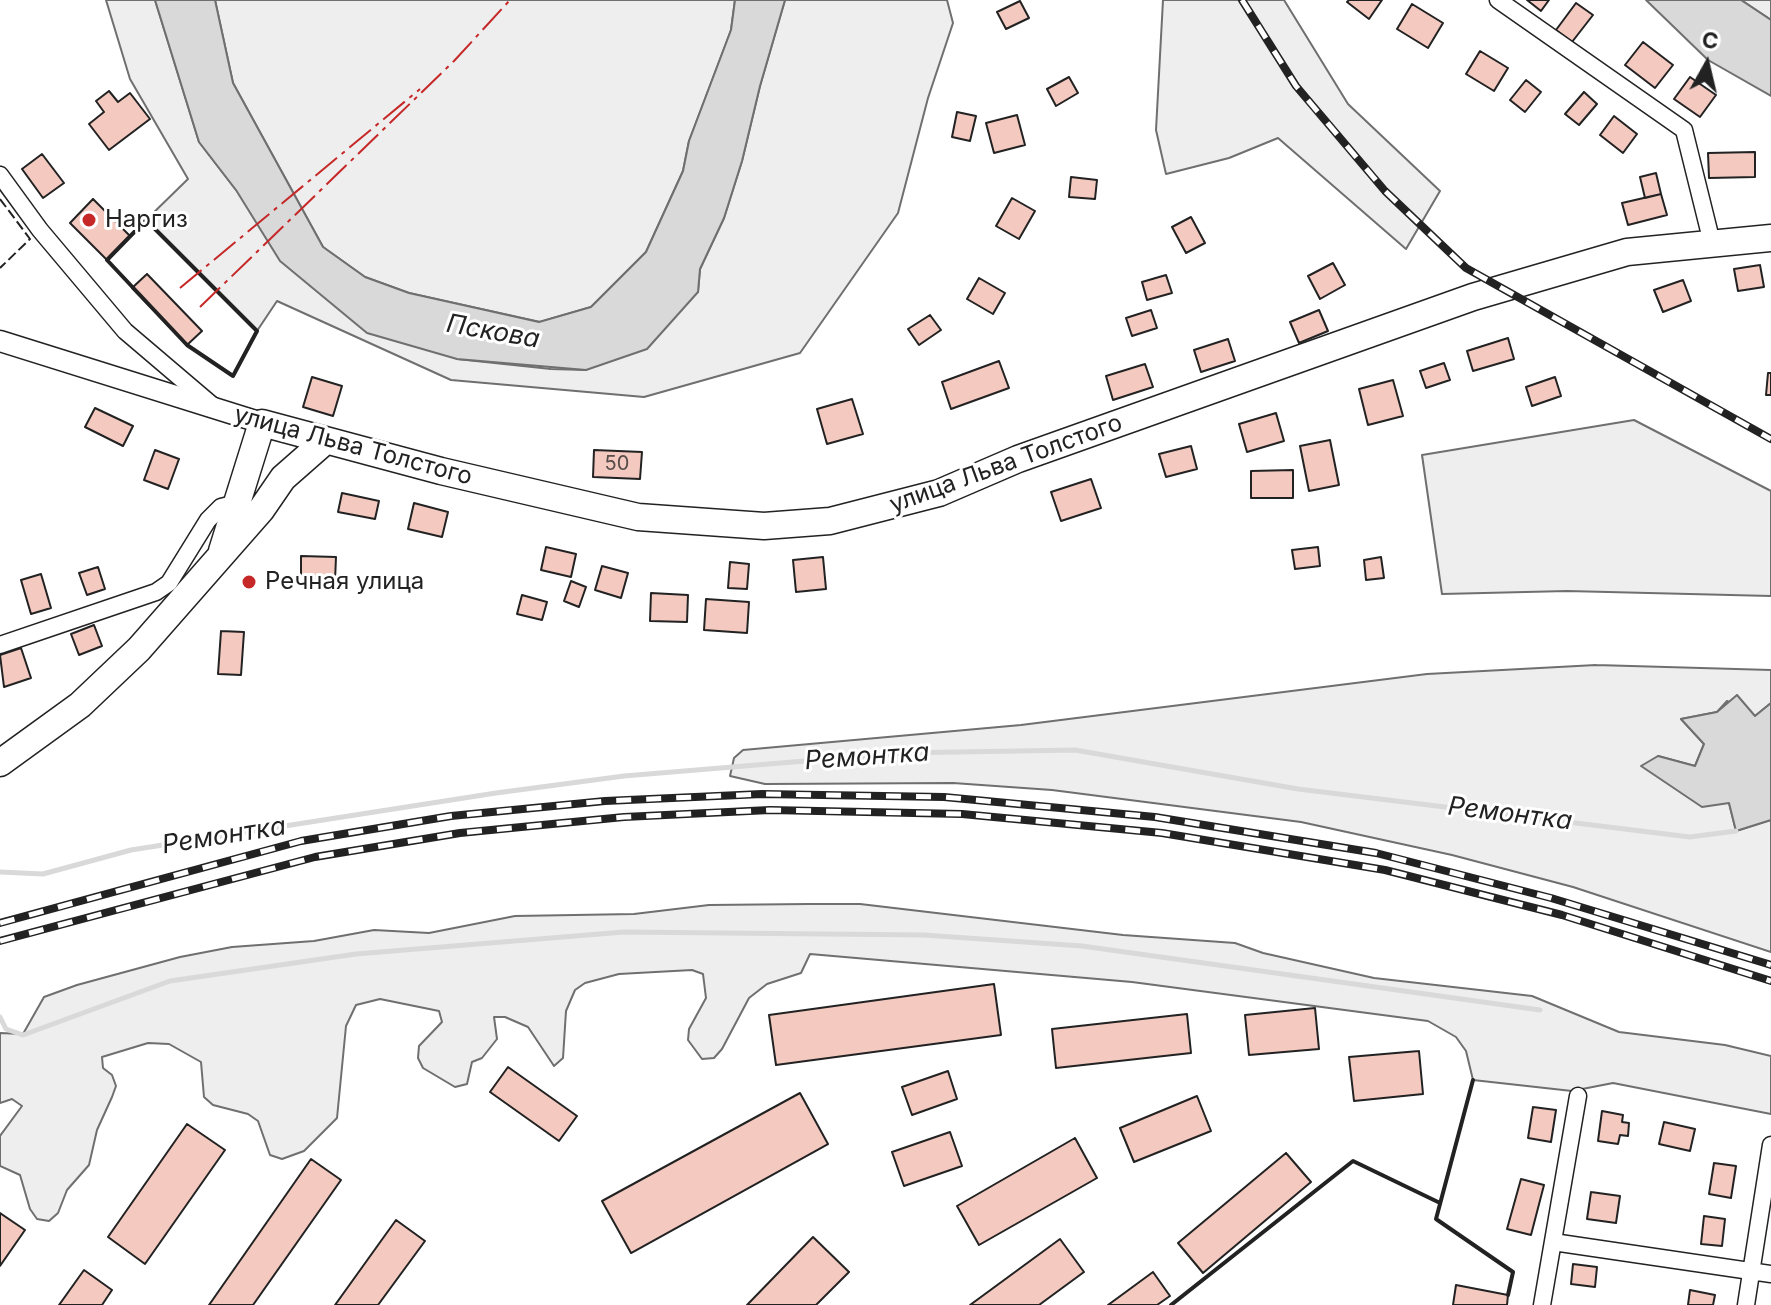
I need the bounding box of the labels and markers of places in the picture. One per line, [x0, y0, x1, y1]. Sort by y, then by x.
place label: Наргиз [105, 206, 188, 234]
marker: Наргиз [80, 211, 98, 229]
place label: Речная улица [265, 568, 424, 596]
marker: Речная улица [240, 573, 258, 591]

